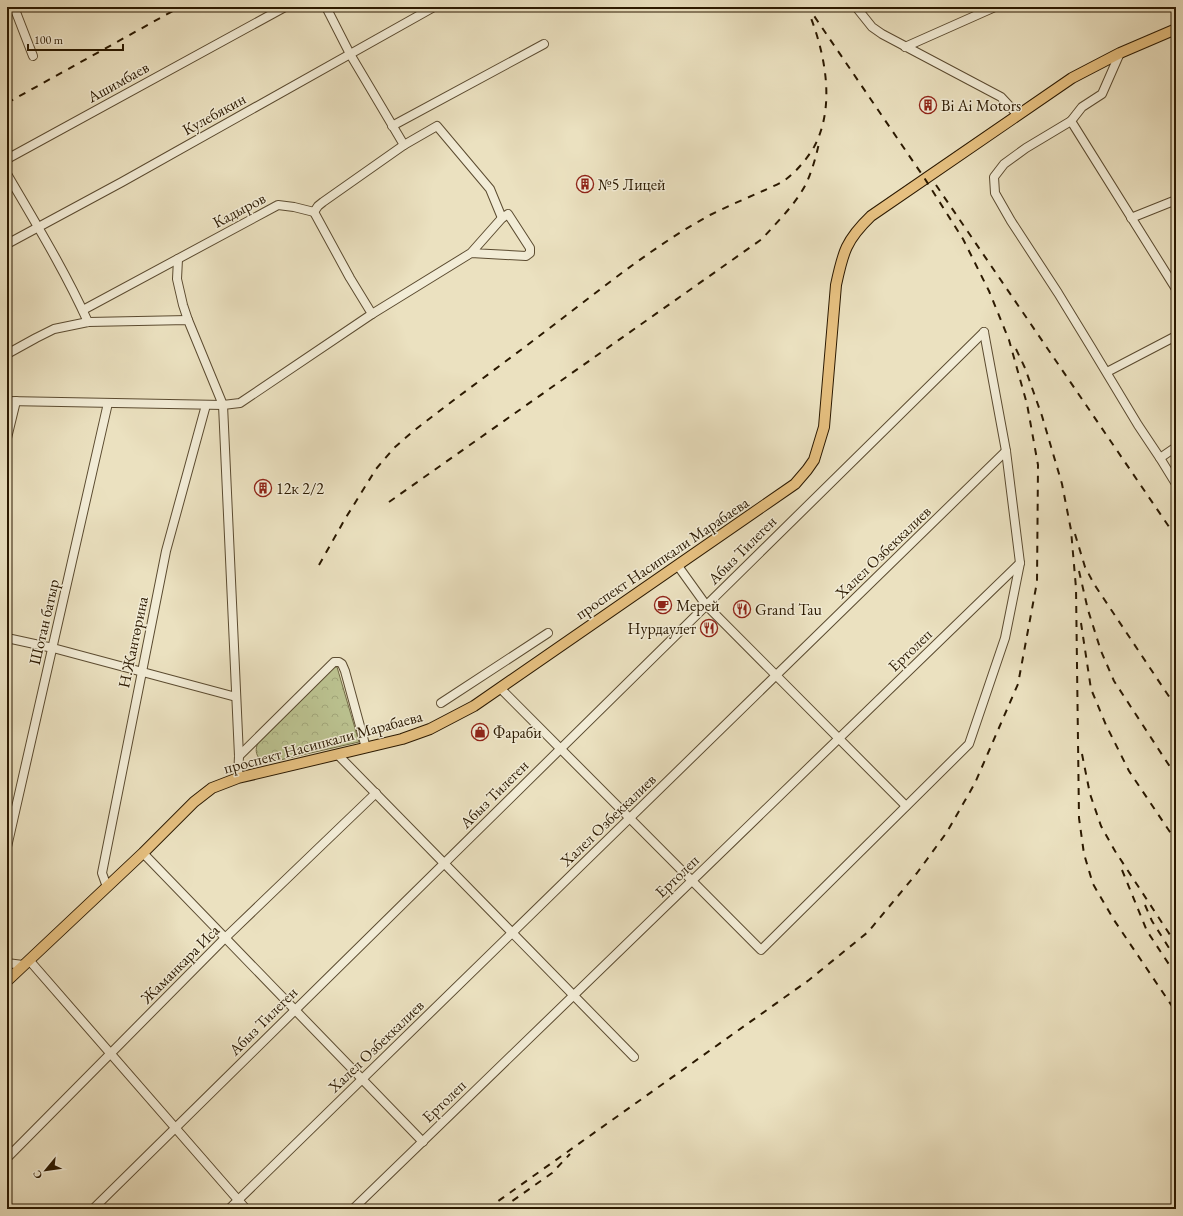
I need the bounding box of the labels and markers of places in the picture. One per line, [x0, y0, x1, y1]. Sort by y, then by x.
building icon: Bi Ai Motors [918, 95, 938, 115]
place label: Bi Ai Motors [941, 95, 1021, 116]
building icon: №5 Лицей [575, 174, 595, 194]
place label: №5 Лицей [598, 174, 666, 195]
building icon: 12к 2/2 [253, 478, 273, 498]
place label: 12к 2/2 [276, 478, 324, 499]
cafe icon: Мерей [653, 595, 673, 615]
place label: Мерей [676, 595, 720, 616]
restaurant icon: Grand Tau [732, 599, 752, 619]
place label: Grand Tau [755, 599, 823, 620]
place label: Нурдаулет [628, 618, 696, 639]
restaurant icon: Нурдаулет [699, 618, 719, 638]
shop icon: Фараби [470, 722, 490, 742]
place label: Фараби [493, 722, 542, 743]

